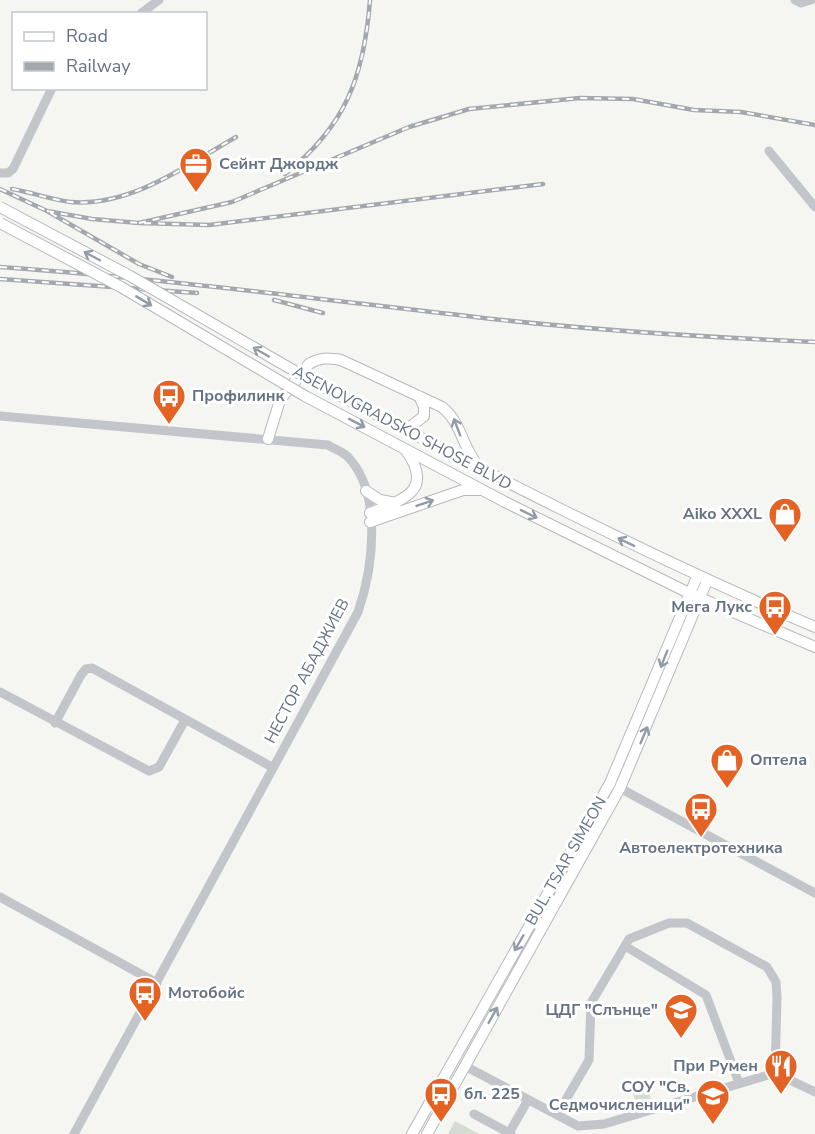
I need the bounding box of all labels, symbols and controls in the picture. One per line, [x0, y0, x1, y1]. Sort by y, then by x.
legend [12, 12, 207, 90]
text: Road [66, 24, 108, 48]
text: Railway [66, 54, 131, 78]
office icon: Сейнт Джордж [178, 146, 214, 193]
place label: Сейнт Джордж [219, 153, 339, 175]
one-way arrow [83, 250, 101, 261]
one-way arrow [135, 295, 152, 307]
one-way arrow [253, 346, 270, 358]
street label: ASENOVGRADSKO SHOSE BLVD [289, 361, 515, 495]
bus stop icon: Профилинк [151, 378, 187, 425]
place label: Профилинк [192, 385, 286, 407]
one-way arrow [347, 417, 365, 429]
one-way arrow [451, 419, 462, 437]
shop icon: Aiko XXXL [767, 496, 803, 543]
one-way arrow [416, 497, 435, 508]
place label: Aiko XXXL [683, 503, 762, 525]
one-way arrow [519, 508, 537, 520]
one-way arrow [618, 536, 635, 548]
bus stop icon: Мега Лукс [757, 589, 793, 636]
street label: НЕСТОР АБАДЖИЕВ [259, 595, 355, 747]
place label: Мега Лукс [671, 596, 752, 618]
one-way arrow [658, 650, 669, 668]
one-way arrow [639, 726, 650, 744]
shop icon: Оптела [709, 742, 745, 789]
place label: Оптела [750, 749, 807, 771]
bus stop icon: Автоелектротехника [683, 791, 719, 838]
street label: BUL. TSAR SIMEON [520, 792, 612, 930]
place label: Автоелектротехника [619, 837, 783, 859]
one-way arrow [513, 934, 525, 951]
bus stop icon: Мотобойс [127, 975, 163, 1022]
place label: Мотобойс [168, 982, 245, 1004]
school or university icon: ЦДГ "Слънце" [663, 992, 699, 1039]
place label: ЦДГ "Слънце" [546, 999, 658, 1021]
one-way arrow [487, 1007, 499, 1024]
restaurant icon: При Румен [763, 1048, 799, 1095]
place label: При Румен [673, 1055, 758, 1077]
bus stop icon: бл. 225 [423, 1076, 459, 1123]
place label: СОУ "Св. Седмочисленици" [549, 1076, 690, 1116]
school or university icon: СОУ "Св. Седмочисленици" [695, 1078, 731, 1125]
place label: бл. 225 [464, 1083, 520, 1105]

